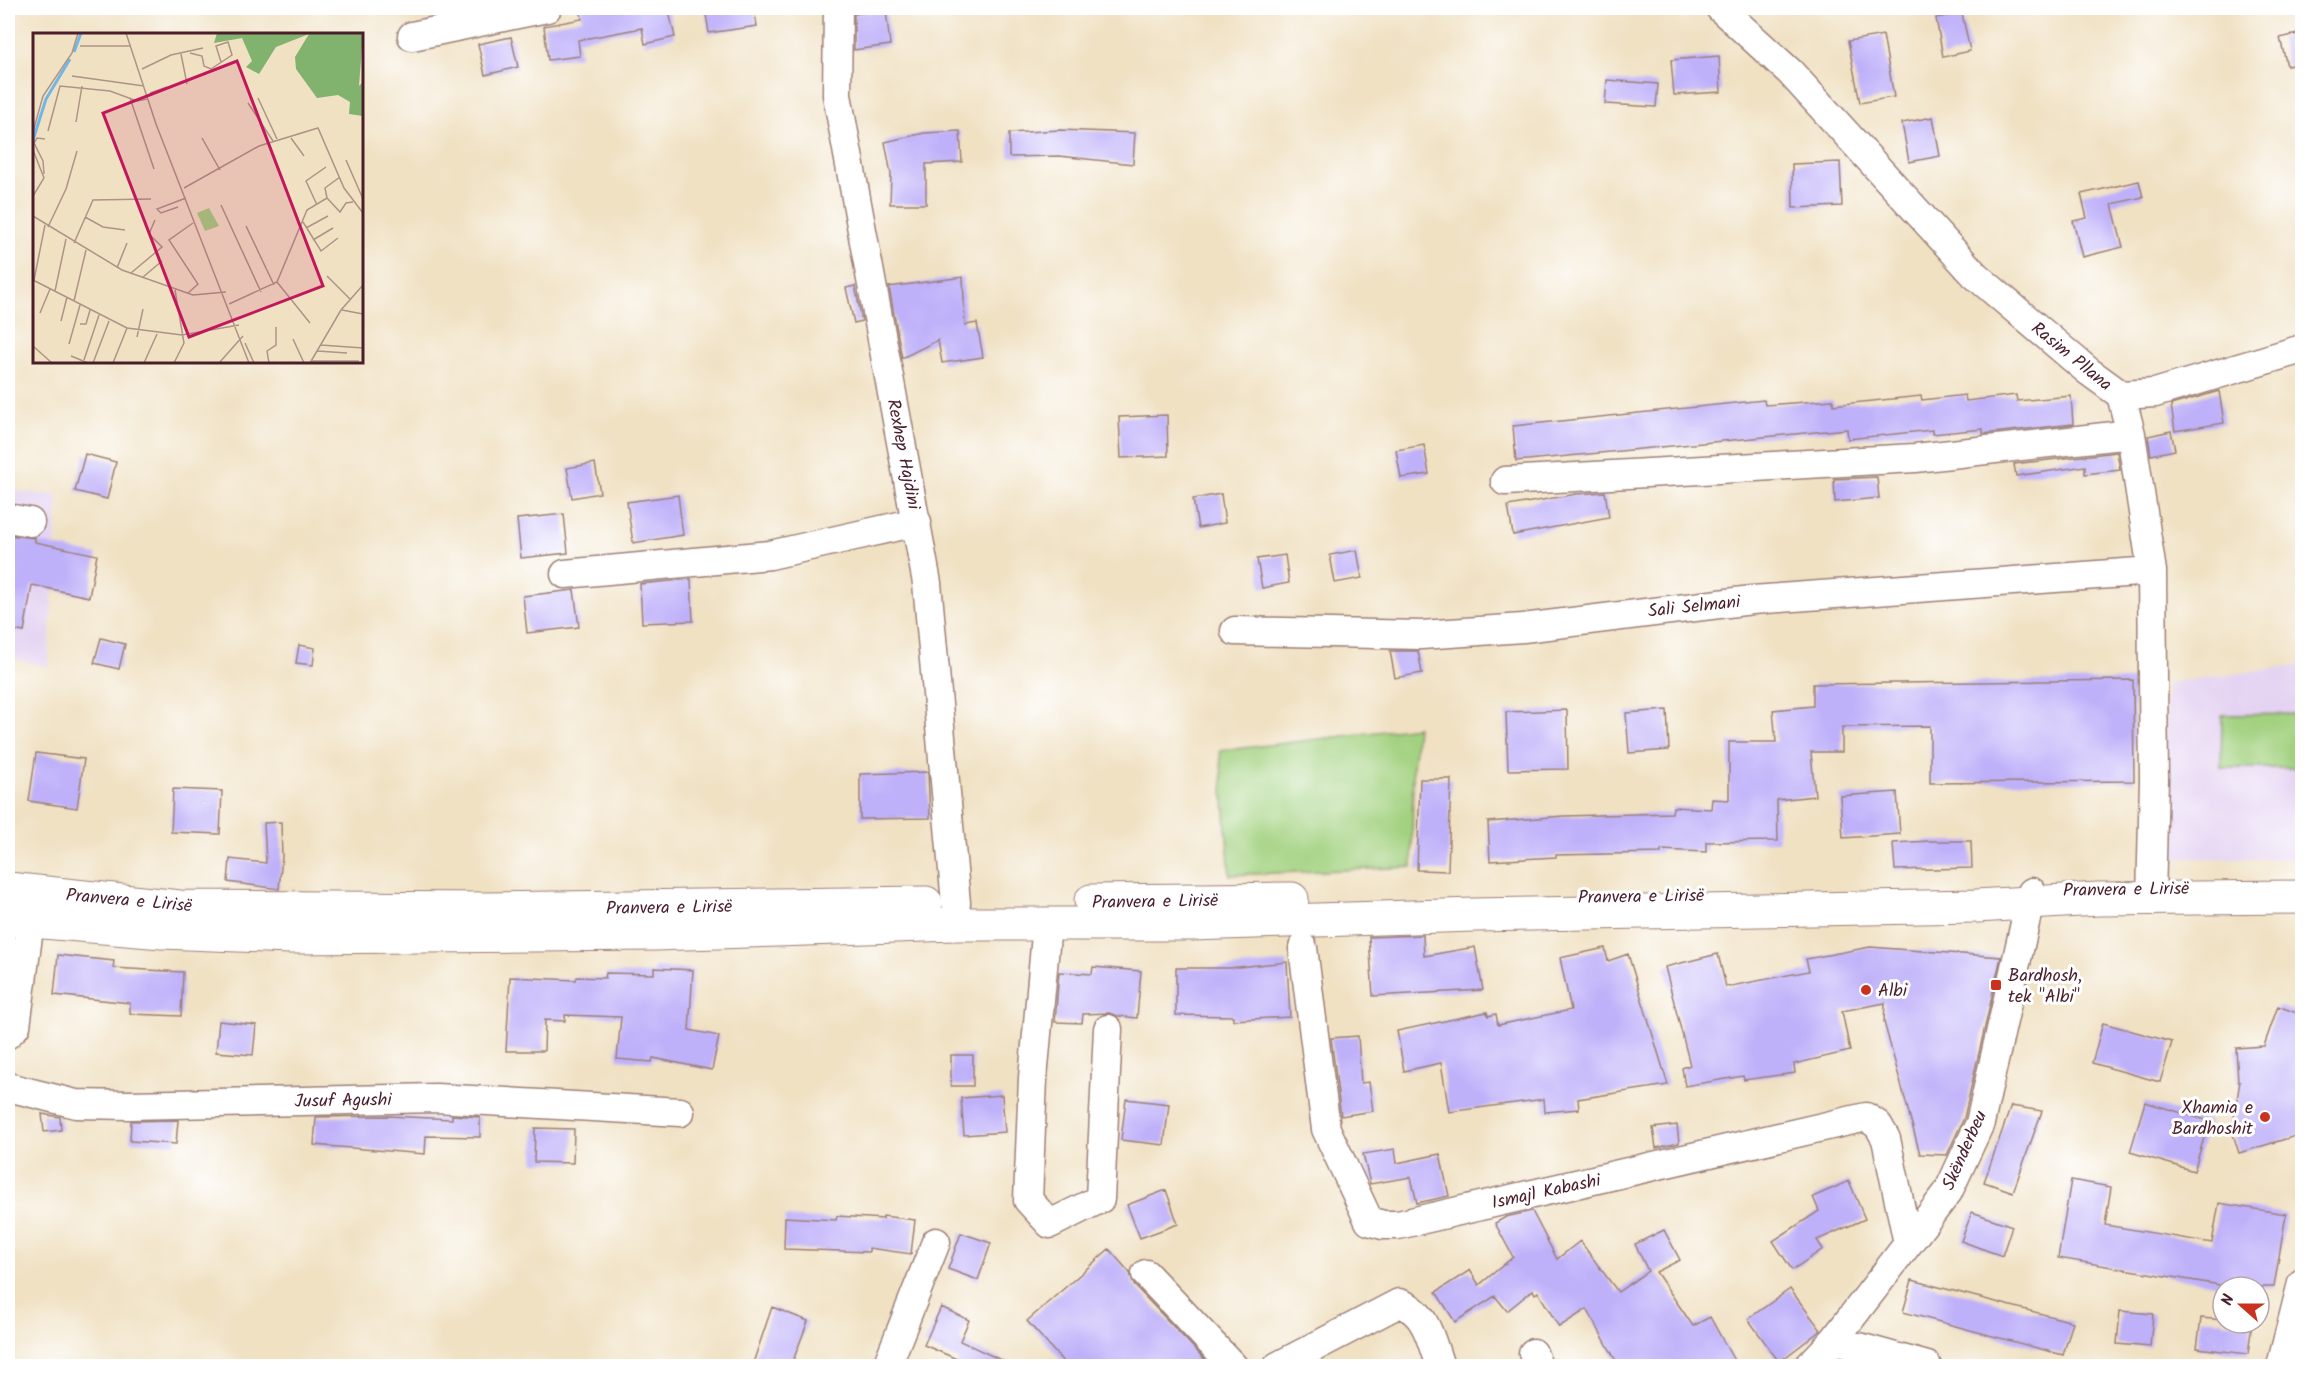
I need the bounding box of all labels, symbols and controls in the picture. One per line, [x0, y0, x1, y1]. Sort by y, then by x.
inset map [33, 33, 363, 363]
street label: Rasim Pllana [2024, 315, 2118, 399]
street label: Rexhep Hajdini [878, 397, 928, 513]
street label: Sali Selmani [1647, 588, 1742, 627]
street label: Pranvera e Lirisë [2063, 875, 2190, 906]
street label: Pranvera e Lirisë [65, 882, 193, 921]
street label: Pranvera e Lirisë [1578, 882, 1705, 913]
street label: Pranvera e Lirisë [1092, 887, 1219, 918]
street label: Pranvera e Lirisë [606, 893, 733, 924]
place label: Bardhosh, tek "Albi" [2008, 962, 2082, 1012]
place label: Albi [1878, 977, 1908, 1006]
marker: Bardhosh, tek "Albi" [1989, 978, 2003, 992]
marker: Albi [1859, 983, 1873, 997]
street label: Jusuf Agushi [294, 1086, 393, 1117]
place label: Xhamia e Bardhoshit [2172, 1094, 2254, 1144]
street label: Skënderbeu [1935, 1106, 1996, 1195]
marker: Xhamia e Bardhoshit [2258, 1110, 2272, 1124]
street label: Ismajl Kabashi [1489, 1167, 1604, 1218]
north arrow [2211, 1275, 2271, 1335]
text: N [2215, 1291, 2242, 1309]

